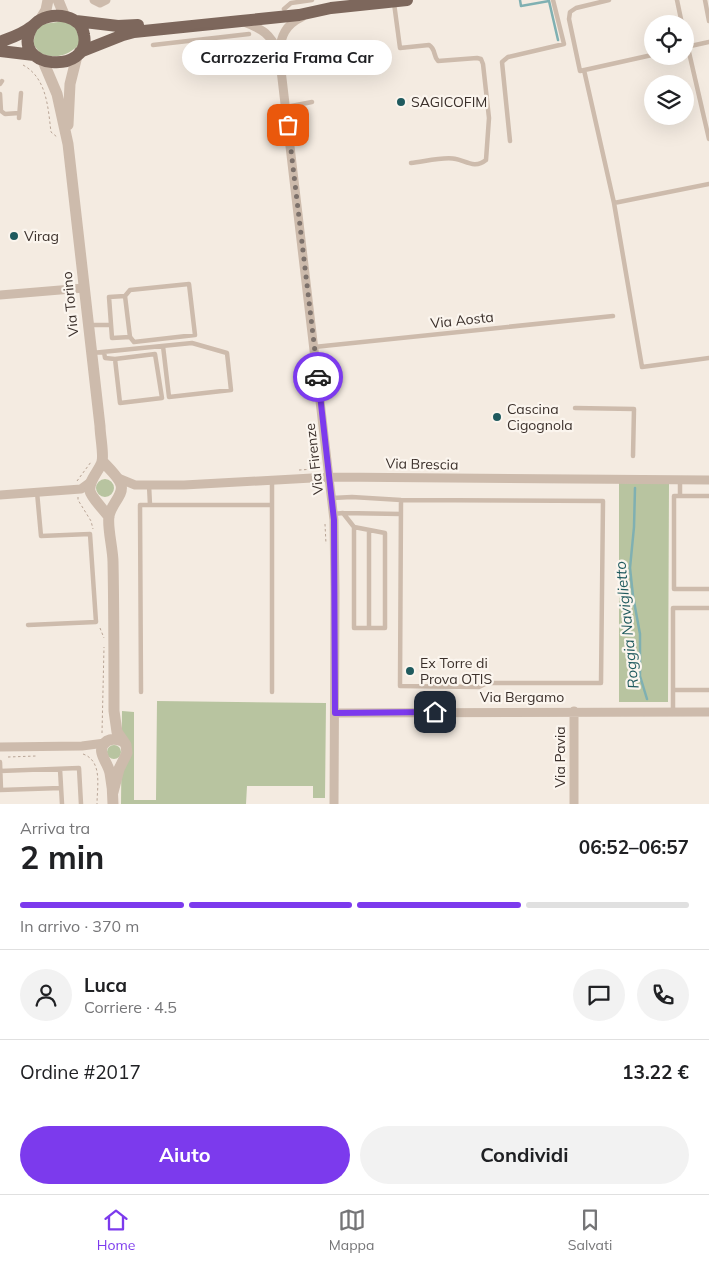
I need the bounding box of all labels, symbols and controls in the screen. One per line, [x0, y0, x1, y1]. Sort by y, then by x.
map controls [644, 15, 694, 125]
button: locate [644, 15, 694, 65]
callout: Carrozzeria Frama Car [183, 40, 393, 75]
text: Carrozzeria Frama Car [200, 47, 374, 67]
button: layers [644, 75, 694, 125]
place label: SAGICOFIM [411, 93, 487, 111]
marker: SAGICOFIM [395, 96, 407, 108]
pin [267, 104, 309, 146]
icon: bag [274, 111, 302, 139]
place label: Virag [24, 227, 59, 245]
marker: Virag [8, 230, 20, 242]
street label: Via Torino [58, 271, 82, 337]
street label: Via Aosta [429, 308, 495, 332]
courier [293, 352, 343, 402]
icon: car [304, 363, 332, 391]
place label: Cascina Cigognola [507, 400, 573, 434]
marker: Cascina Cigognola [491, 411, 503, 423]
street label: Via Firenze [301, 422, 327, 496]
street label: Via Brescia [385, 454, 459, 474]
water label: Roggia Naviglietto [610, 560, 643, 690]
place label: Ex Torre di Prova OTIS [420, 654, 492, 688]
marker: Ex Torre di Prova OTIS [404, 665, 416, 677]
street label: Via Bergamo [480, 688, 564, 706]
pin [414, 691, 456, 733]
icon: home [421, 698, 449, 726]
street label: Via Pavia [551, 726, 569, 788]
text: Arriva tra [20, 818, 90, 838]
text: 06:52–06:57 [579, 835, 689, 859]
text: 2 min [20, 837, 104, 877]
text: In arrivo · 370 m [20, 916, 139, 936]
button: person [20, 969, 72, 1021]
button: chat [573, 969, 625, 1021]
button: phone [637, 969, 689, 1021]
text: Luca [84, 973, 127, 997]
text: Corriere · 4.5 [84, 997, 177, 1017]
text: Ordine #2017 [20, 1060, 141, 1084]
text: 13.22 € [622, 1060, 689, 1084]
button: Aiuto [20, 1126, 350, 1184]
button: Condividi [360, 1126, 689, 1184]
tab: Home [97, 1206, 135, 1254]
tab: Mappa [329, 1206, 374, 1254]
tab: Salvati [568, 1206, 612, 1254]

